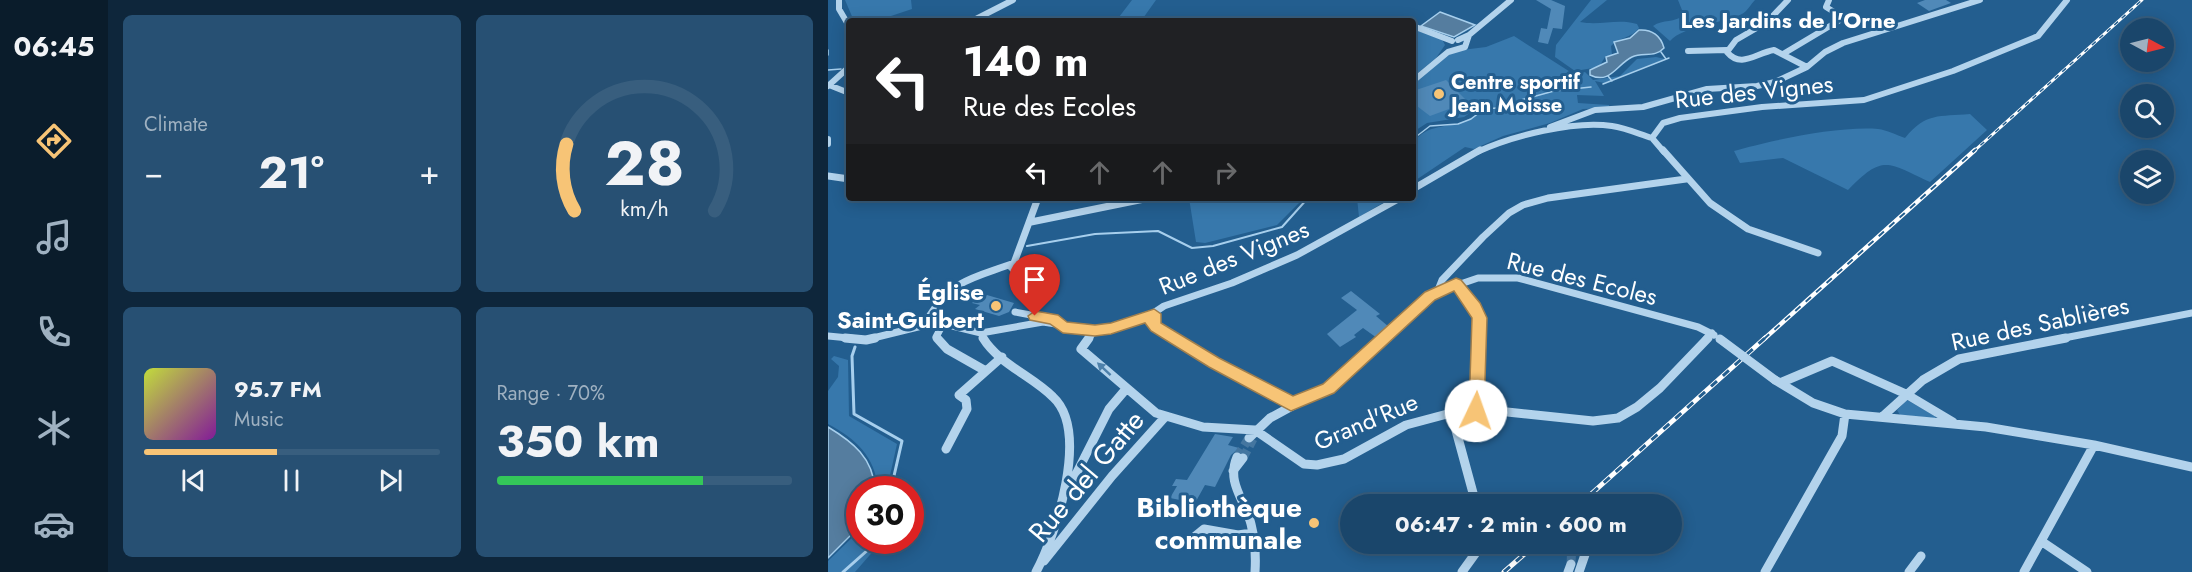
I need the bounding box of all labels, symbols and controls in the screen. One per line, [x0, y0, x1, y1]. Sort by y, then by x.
district label: Les Jardins de l'Orne [1680, 4, 1896, 36]
north arrow [2120, 18, 2174, 72]
map controls [2120, 18, 2174, 204]
text: 06:45 [14, 27, 94, 66]
text: 140 m [963, 31, 1089, 92]
icon: left [864, 42, 942, 120]
street label: Rue des Vignes [1673, 66, 1835, 117]
place label: Centre sportif Jean Moisse [1447, 68, 1581, 120]
button: search [2120, 84, 2174, 138]
text: Rue des Ecoles [963, 87, 1136, 126]
marker: Centre sportif Jean Moisse [1432, 87, 1446, 101]
text: Climate [144, 110, 208, 139]
text: 28 [604, 118, 684, 208]
icon: directions [33, 120, 75, 162]
text: 21° [258, 140, 324, 205]
text: − [144, 149, 163, 196]
text: + [419, 149, 439, 196]
button: layers [2120, 150, 2174, 204]
icon: left [1020, 156, 1053, 189]
icon: ahead [1083, 156, 1116, 189]
icon: ahead [1146, 156, 1179, 189]
icon: right [1209, 156, 1242, 189]
text: km/h [620, 193, 668, 224]
street label: Rue des Vignes [1154, 212, 1314, 304]
icon: music [33, 216, 75, 258]
street label: Rue des Ecoles [1503, 243, 1661, 314]
pin [1009, 254, 1060, 316]
icon: arrive [1018, 263, 1051, 296]
place label: Église Saint-Guibert [837, 274, 984, 337]
street label: Rue des Sablières [1948, 288, 2132, 359]
marker: Église Saint-Guibert [989, 299, 1003, 313]
icon: phone [33, 311, 75, 353]
one-way arrow [1097, 363, 1112, 376]
text: 95.7 FM [234, 373, 322, 405]
text: Range · 70% [497, 379, 605, 408]
position arrow [1444, 379, 1508, 443]
street label: Grand'Rue [1308, 384, 1423, 459]
street label: Rue del Gatte [1019, 401, 1154, 551]
text: Music [234, 405, 284, 434]
icon: climate [33, 407, 75, 449]
text: 350 km [497, 409, 660, 474]
icon: previous [177, 464, 210, 497]
icon: pause [275, 464, 308, 497]
icon: next [374, 464, 407, 497]
speed limit sign: 30 [846, 476, 924, 554]
place label: Bibliothèque communale [1136, 487, 1302, 560]
icon: car [33, 503, 75, 545]
text: 06:47 · 2 min · 600 m [1395, 508, 1627, 540]
marker: Bibliothèque communale [1307, 516, 1321, 530]

